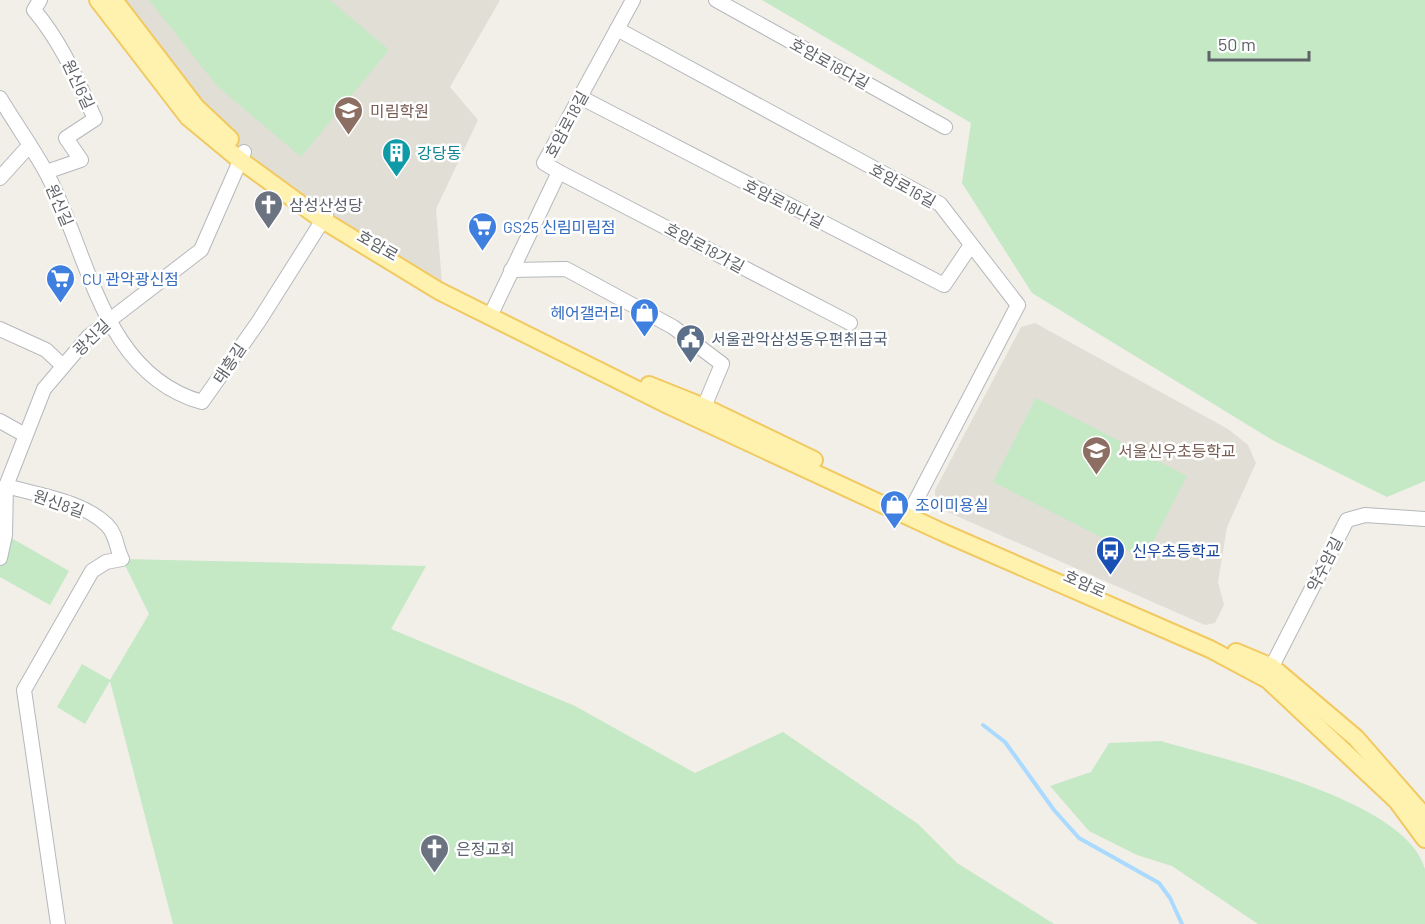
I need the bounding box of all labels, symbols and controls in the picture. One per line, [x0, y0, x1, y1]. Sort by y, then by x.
scale bar [1209, 24, 1310, 62]
street label: 호암로18다길 [787, 33, 873, 93]
text: 50 m [1218, 33, 1256, 55]
street label: 원신6길 [59, 56, 99, 112]
street label: 호암로18길 [541, 87, 591, 161]
school or university icon: 미림학원 [333, 94, 365, 136]
place label: 미림학원 [370, 101, 429, 120]
building icon: 강당동 [380, 136, 412, 178]
place label: 강당동 [417, 143, 461, 162]
street label: 호암로16길 [867, 159, 939, 211]
street label: 호암로18나길 [741, 175, 827, 231]
street label: 원신길 [43, 181, 77, 229]
church icon: 삼성산성당 [252, 188, 284, 230]
place label: 삼성산성당 [289, 195, 363, 214]
supermarket icon: GS25 신림미림점 [466, 210, 498, 252]
place label: GS25 신림미림점 [503, 217, 616, 236]
street label: 호암로18가길 [662, 218, 748, 276]
street label: 호암로 [354, 226, 402, 264]
supermarket icon: CU 관악광신점 [45, 262, 77, 304]
place label: CU 관악광신점 [82, 269, 179, 288]
shop icon: 헤어갤러리 [629, 296, 661, 338]
place label: 헤어갤러리 [550, 303, 624, 322]
street label: 광신길 [69, 315, 113, 359]
public building icon: 서울관악삼성동우편취급국 [674, 322, 706, 364]
place label: 서울관악삼성동우편취급국 [711, 329, 888, 348]
street label: 태흥길 [209, 339, 249, 387]
school or university icon: 서울신우초등학교 [1081, 434, 1113, 476]
place label: 서울신우초등학교 [1118, 441, 1236, 460]
street label: 원신8길 [31, 485, 87, 521]
shop icon: 조이미용실 [878, 488, 910, 530]
place label: 조이미용실 [915, 495, 989, 514]
street label: 약수암길 [1302, 533, 1346, 595]
bus stop icon: 신우초등학교 [1095, 534, 1127, 576]
place label: 신우초등학교 [1132, 541, 1220, 560]
street label: 호암로 [1061, 565, 1109, 601]
church icon: 은정교회 [419, 832, 451, 874]
place label: 은정교회 [456, 839, 515, 858]

